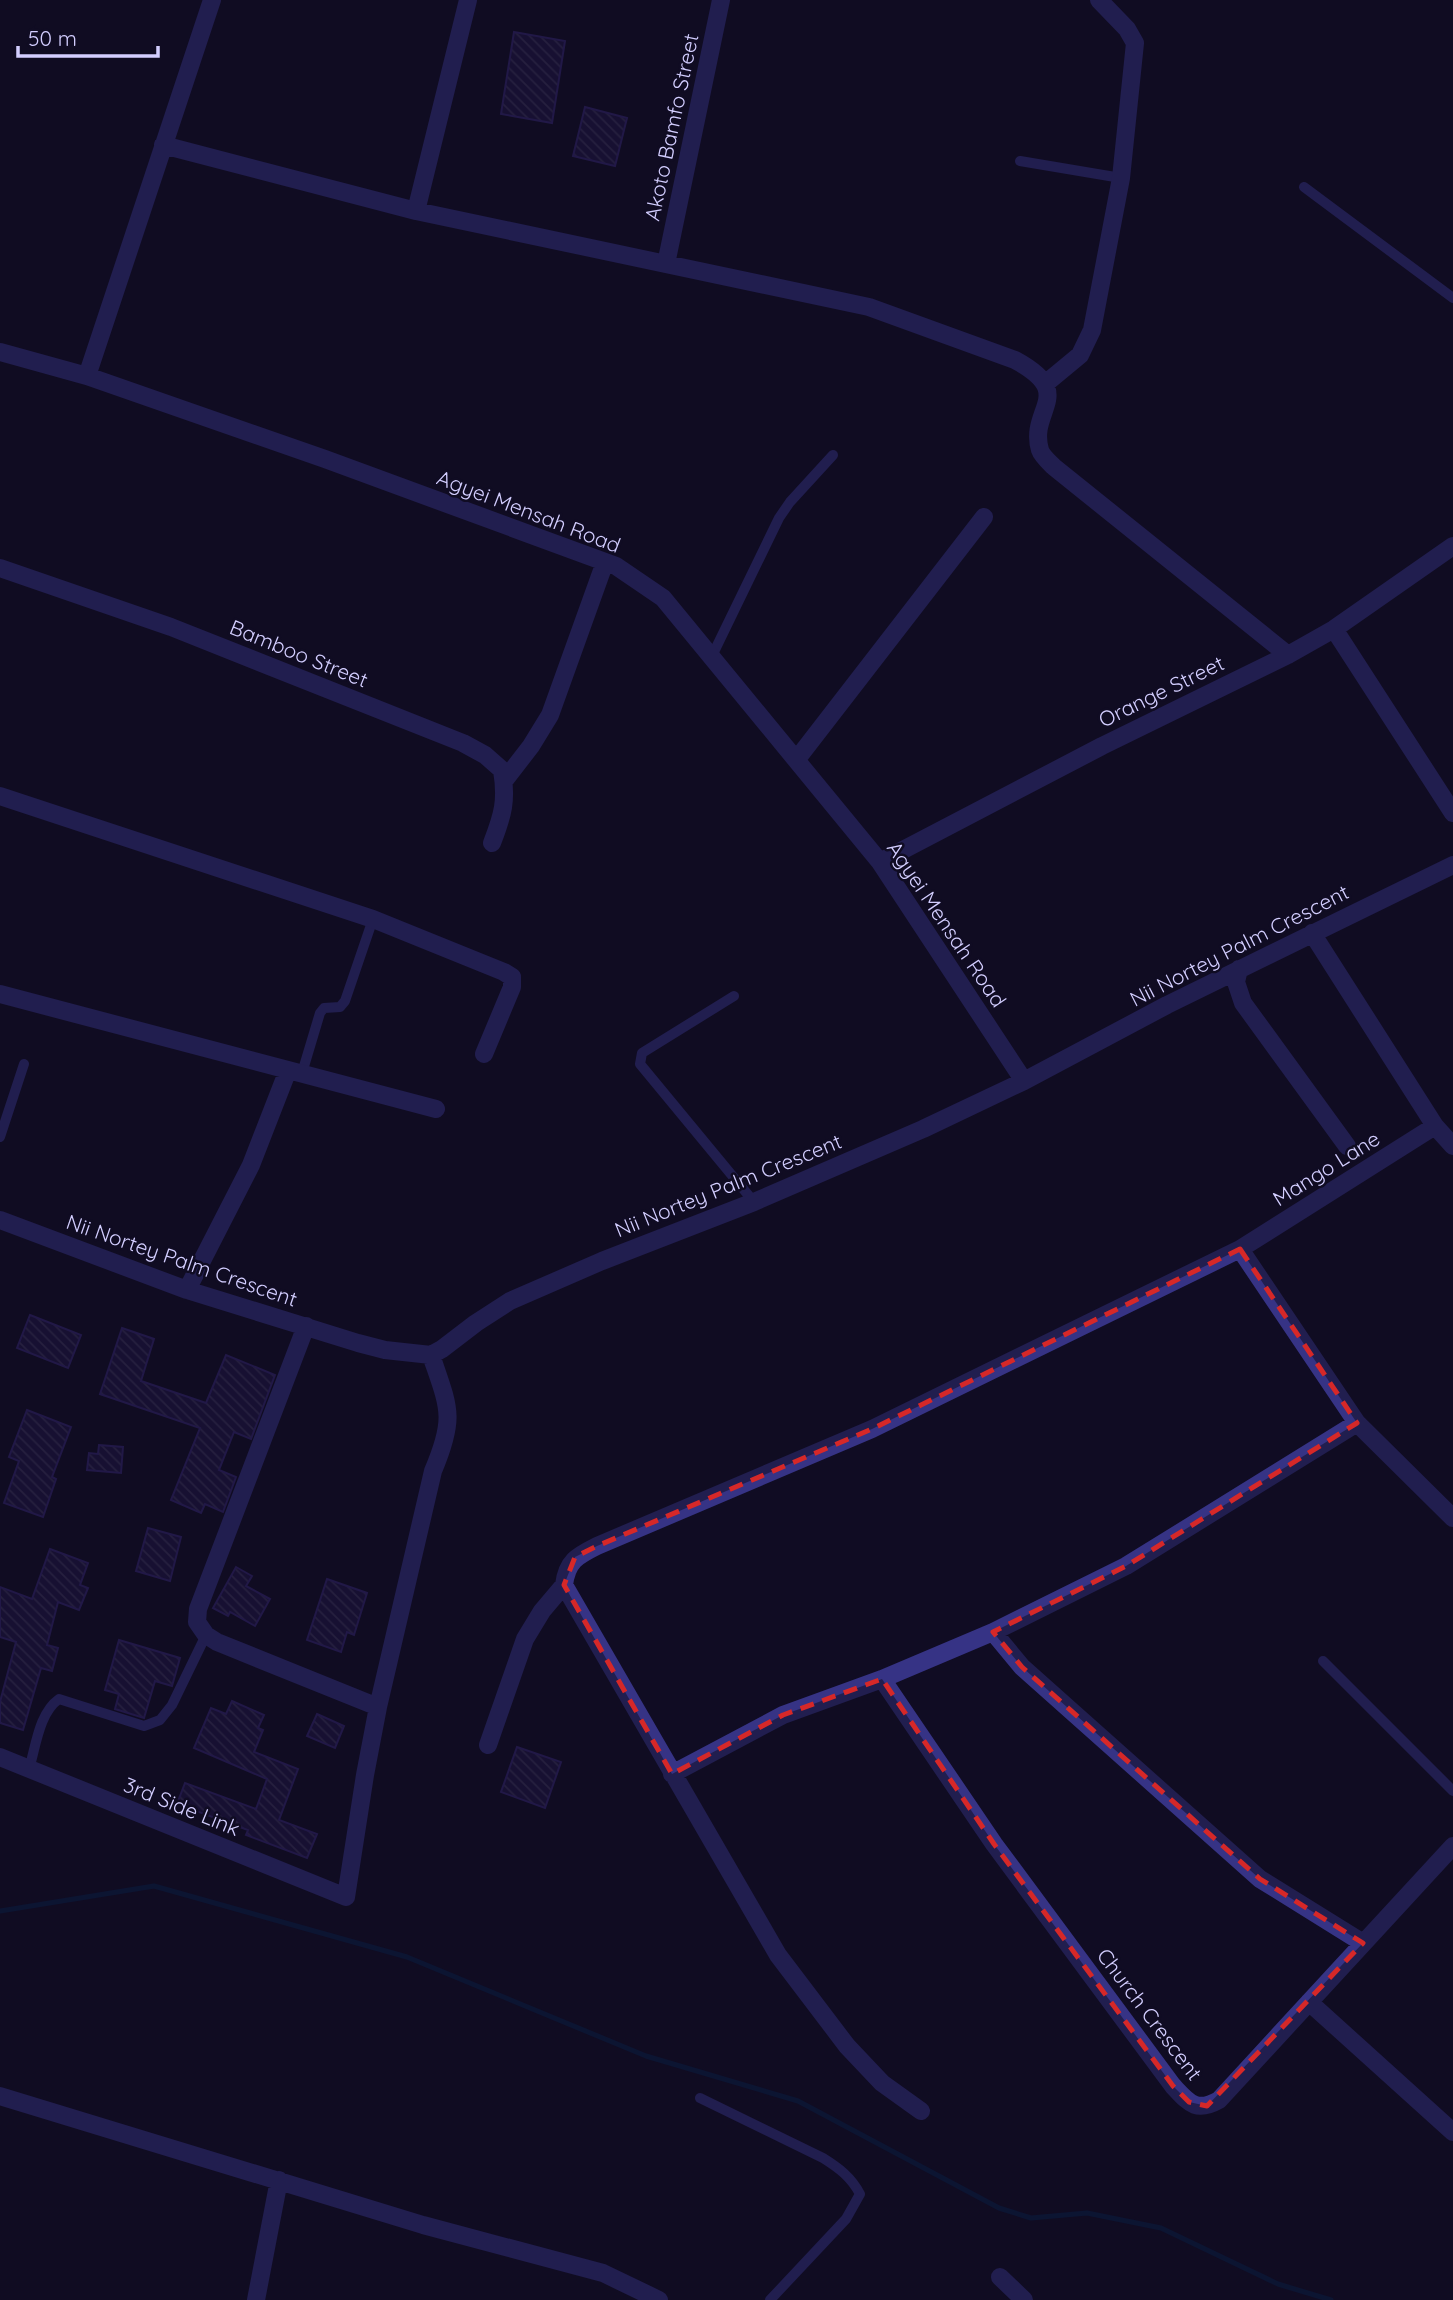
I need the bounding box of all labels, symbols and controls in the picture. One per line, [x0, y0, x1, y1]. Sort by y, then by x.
scale bar [18, 14, 158, 58]
text: 50 m [28, 25, 77, 51]
street label: Akoto Bamfo Street [638, 31, 704, 223]
street label: Agyei Mensah Road [434, 464, 624, 558]
street label: Bamboo Street [226, 613, 372, 693]
street label: Orange Street [1094, 649, 1228, 733]
street label: Agyei Mensah Road [882, 836, 1012, 1012]
street label: Nii Nortey Palm Crescent [1125, 878, 1353, 1012]
street label: Mango Lane [1268, 1125, 1384, 1211]
street label: Nii Nortey Palm Crescent [611, 1128, 845, 1242]
street label: Nii Nortey Palm Crescent [63, 1208, 301, 1312]
street label: 3rd Side Link [120, 1771, 244, 1841]
street label: Church Crescent [1092, 1943, 1208, 2085]

